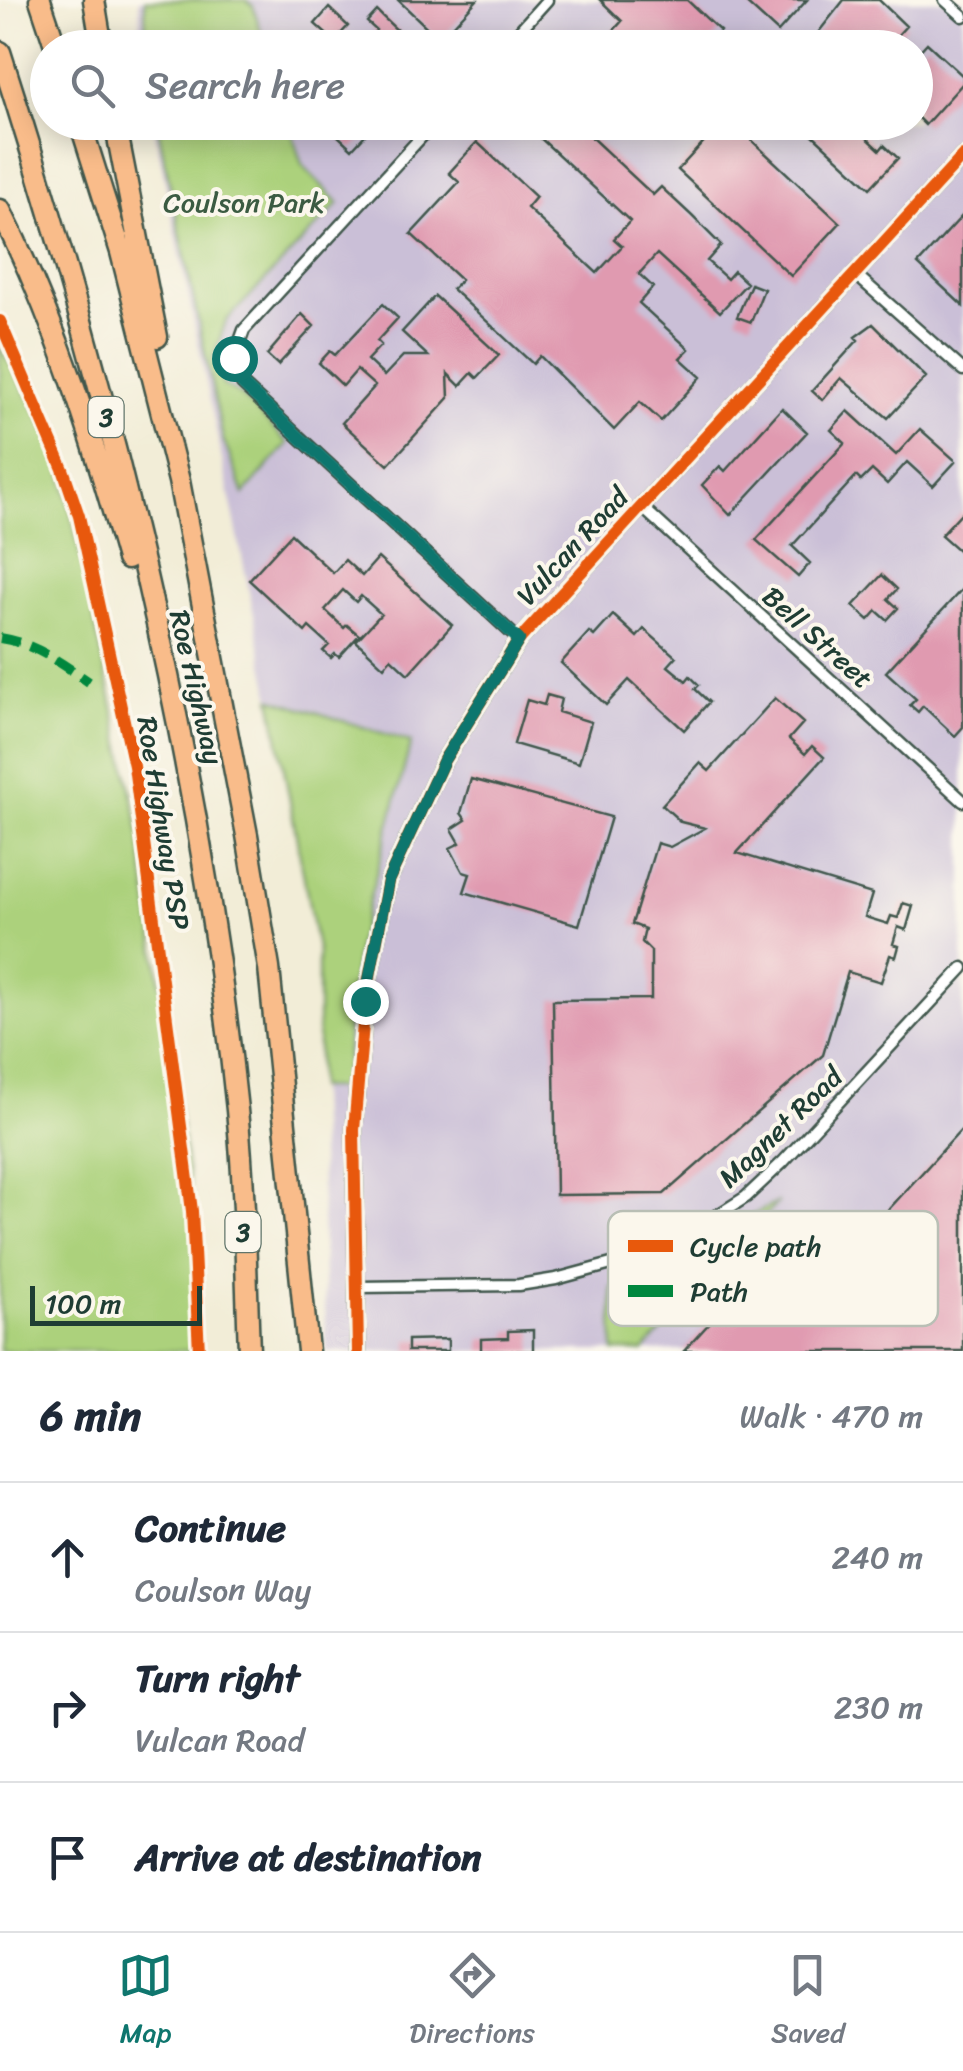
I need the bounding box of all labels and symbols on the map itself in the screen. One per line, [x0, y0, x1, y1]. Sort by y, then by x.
park label: Coulson Park [163, 178, 325, 227]
route start [212, 336, 258, 382]
road number: 3 [88, 397, 124, 437]
street label: Vulcan Road [504, 474, 642, 617]
street label: Bell Street [750, 573, 885, 701]
street label: Roe Highway [155, 605, 238, 770]
street label: Roe Highway PSP [122, 713, 205, 933]
route end [343, 979, 389, 1025]
street label: Magnet Road [706, 1053, 856, 1200]
legend [608, 1211, 938, 1326]
road number: 3 [226, 1212, 260, 1252]
text: Cycle path [690, 1222, 821, 1271]
text: Path [690, 1267, 748, 1316]
scale bar [30, 1281, 202, 1326]

